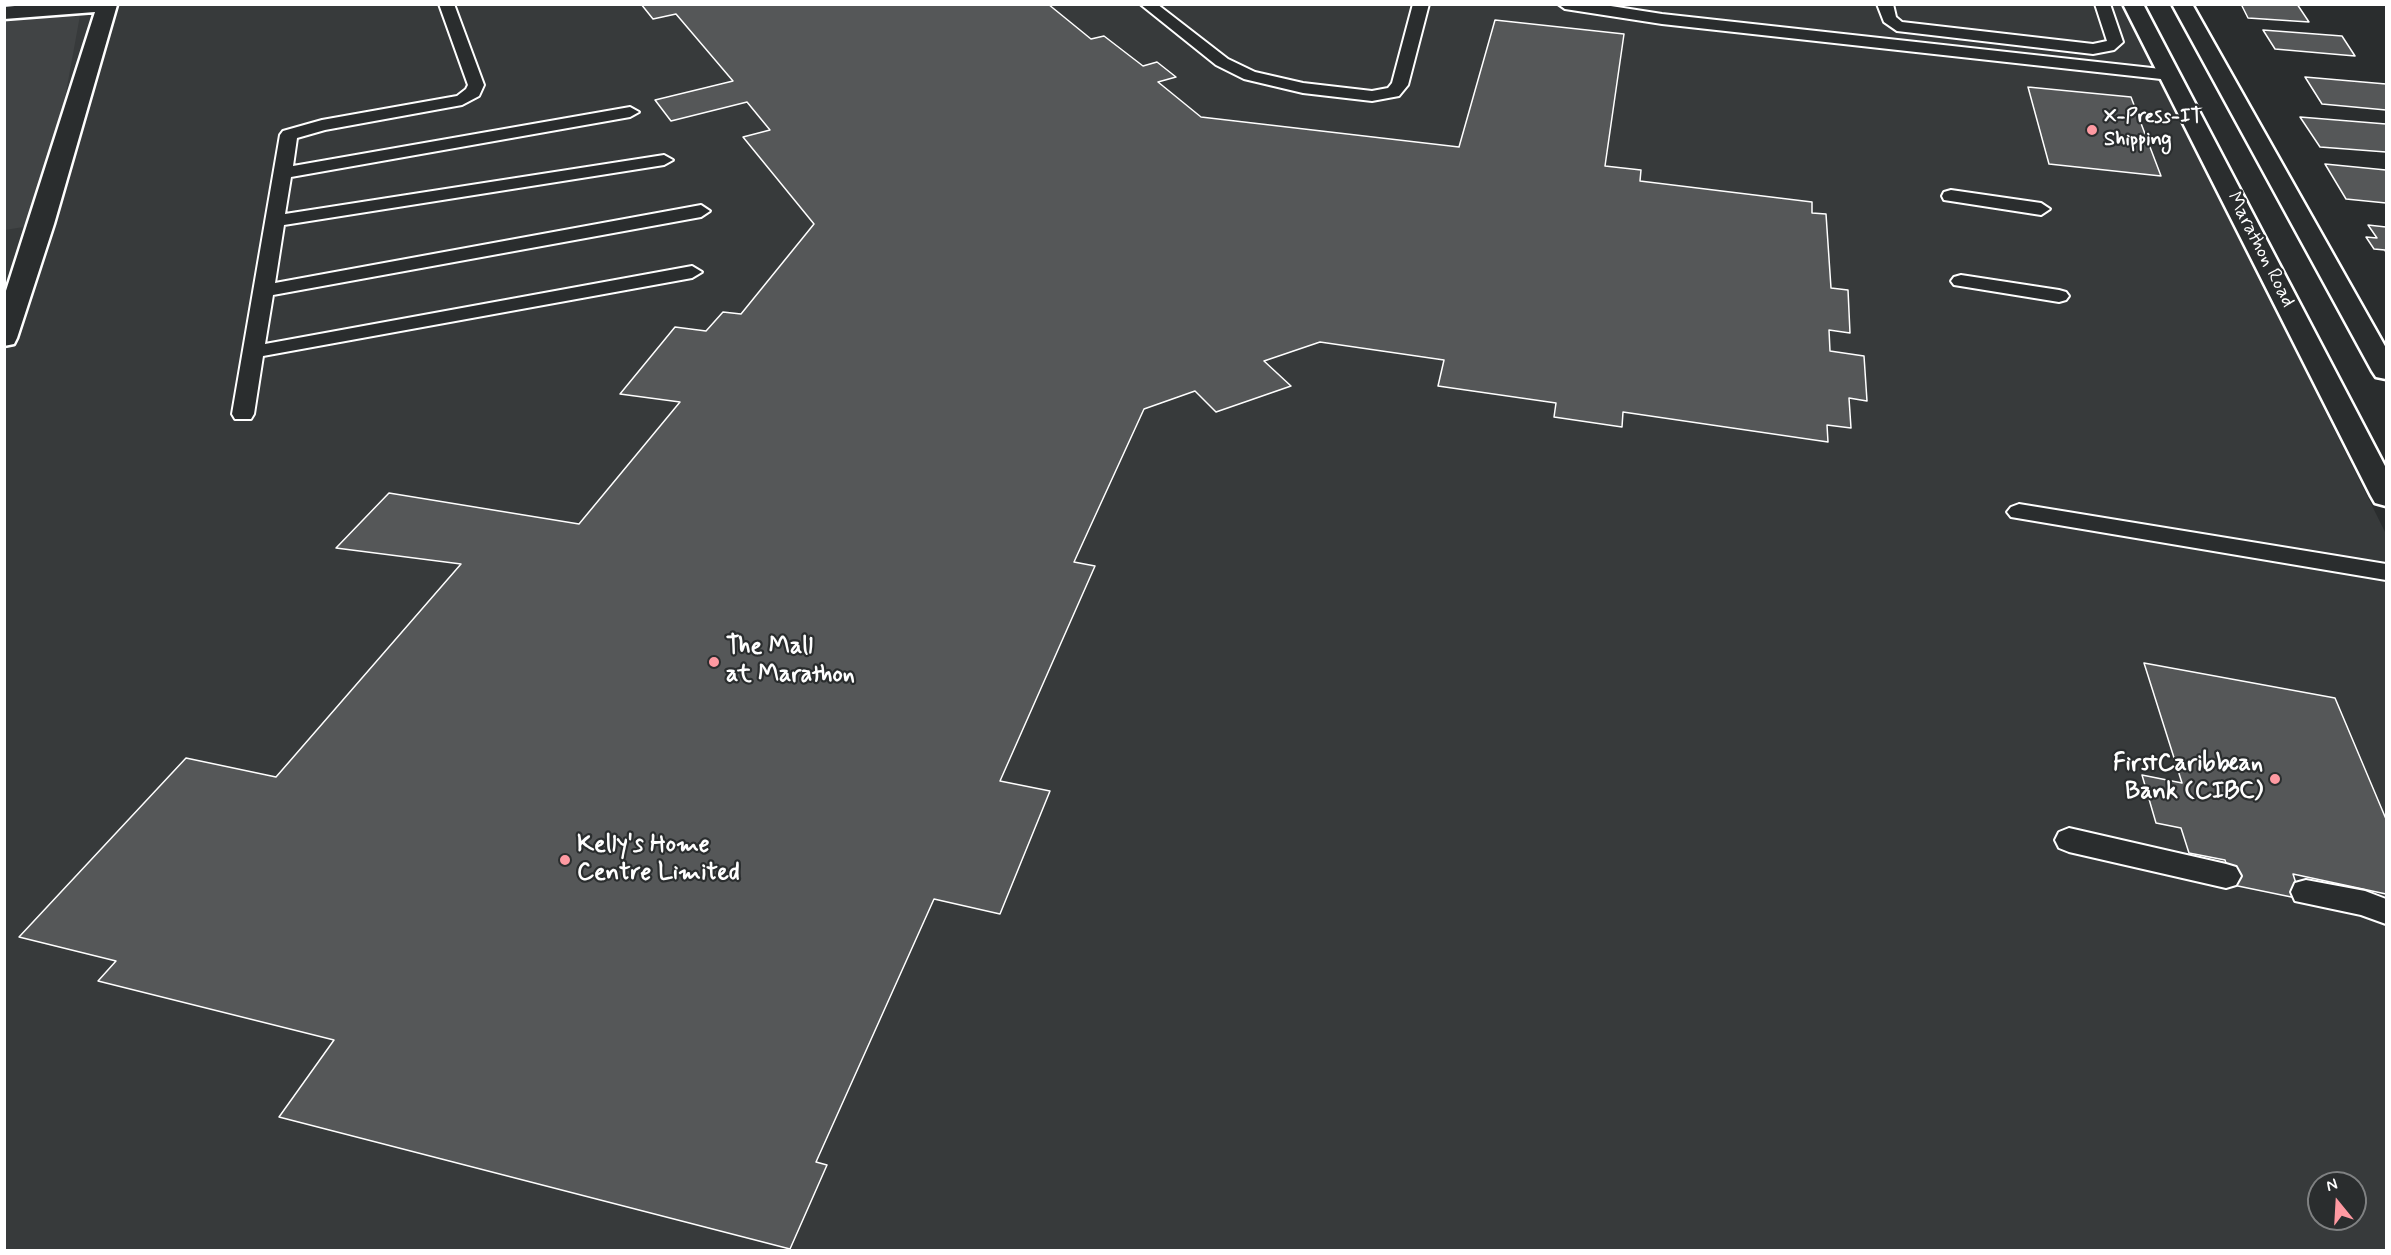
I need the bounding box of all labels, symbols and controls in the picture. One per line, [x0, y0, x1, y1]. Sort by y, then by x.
place label: X-Press-IT Shipping [2104, 106, 2202, 153]
marker: X-Press-IT Shipping [2085, 123, 2099, 137]
street label: Marathon Road [2221, 188, 2299, 312]
place label: The Mall at Marathon [726, 634, 855, 690]
marker: The Mall at Marathon [707, 655, 721, 669]
place label: FirstCaribbean Bank (CIBC) [2113, 751, 2263, 807]
marker: FirstCaribbean Bank (CIBC) [2268, 772, 2282, 786]
place label: Kelly's Home Centre Limited [577, 832, 740, 888]
marker: Kelly's Home Centre Limited [558, 853, 572, 867]
north arrow [2307, 1171, 2367, 1231]
text: N [2324, 1174, 2340, 1197]

